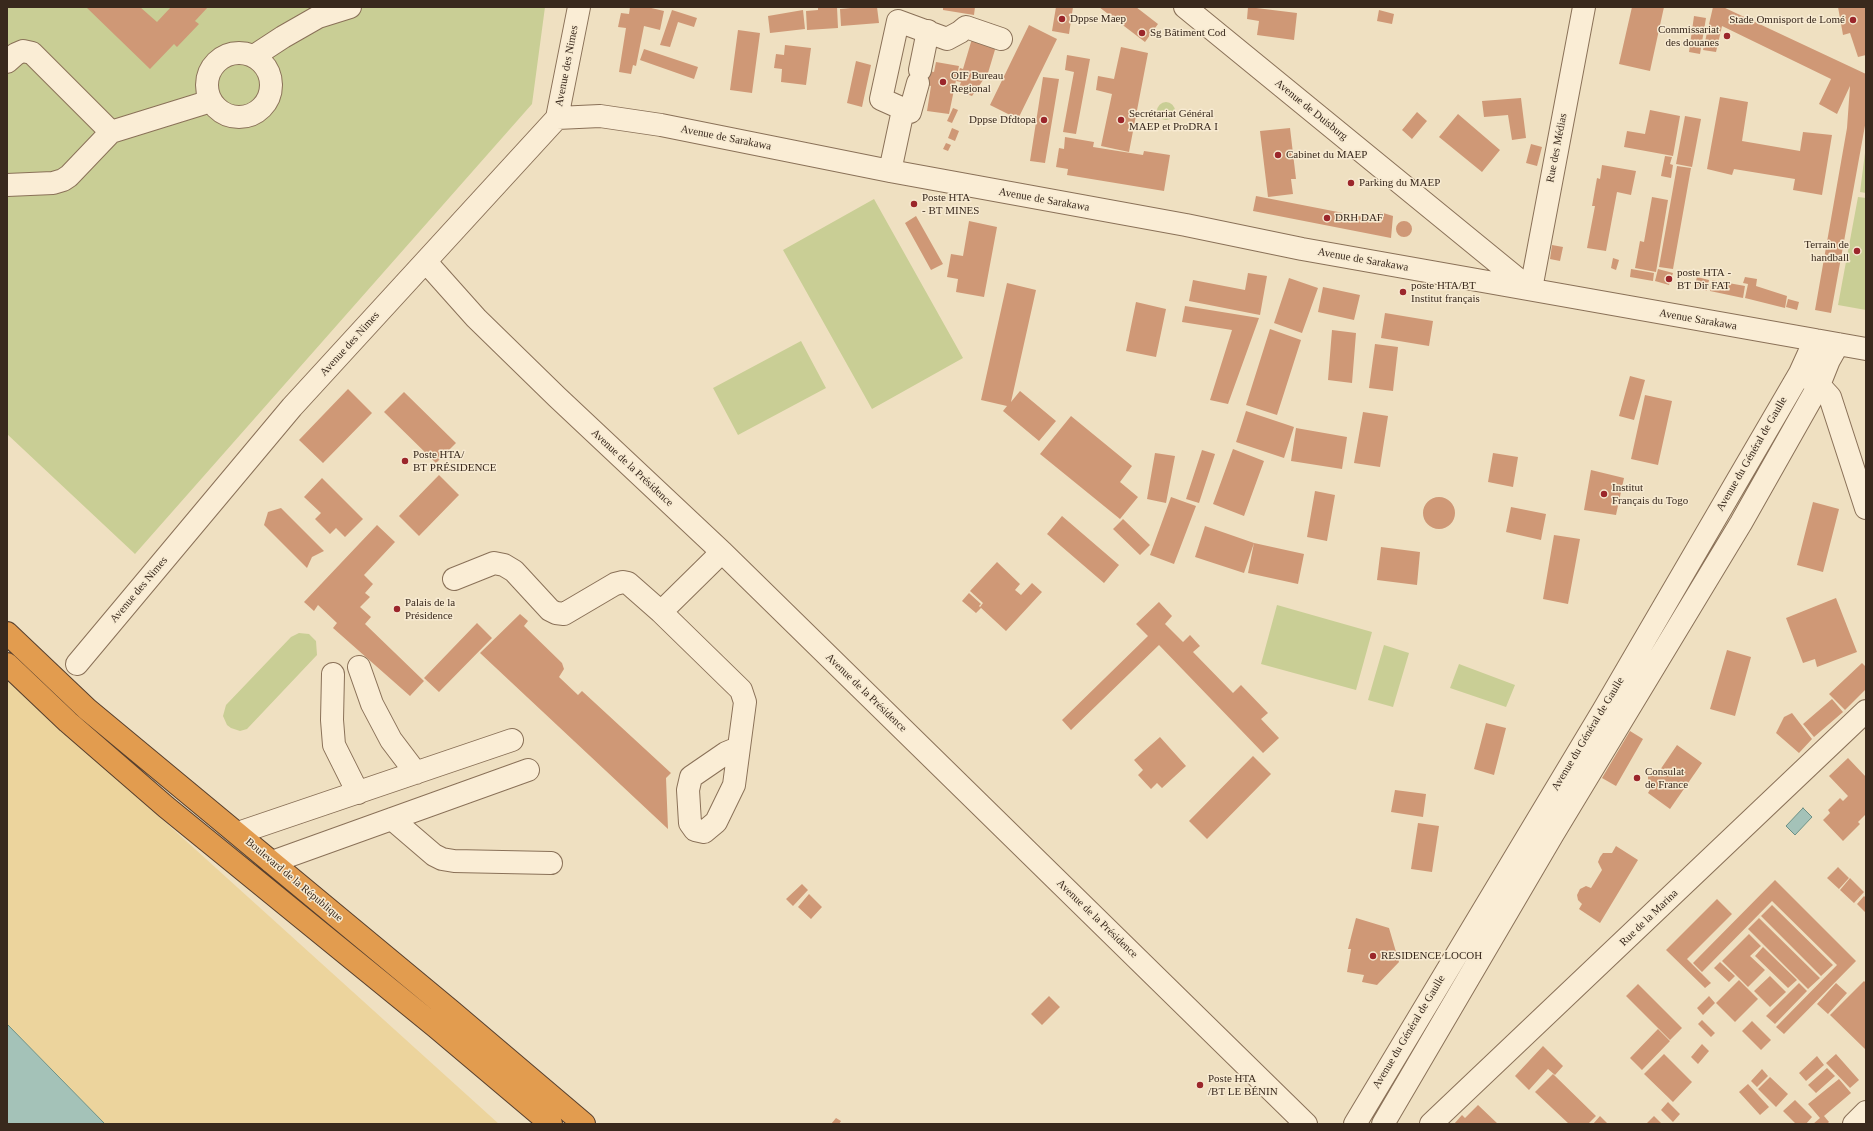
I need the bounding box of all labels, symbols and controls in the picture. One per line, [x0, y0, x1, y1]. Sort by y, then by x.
place label: Dppse Maep [1070, 12, 1126, 26]
place label: Stade Omnisport de Lomé [1729, 13, 1845, 27]
marker: Dppse Maep [1057, 14, 1067, 24]
marker: Stade Omnisport de Lomé [1848, 15, 1858, 25]
place label: Commissariat des douanes [1658, 23, 1719, 49]
street label: Avenue des Nimes [553, 24, 581, 108]
place label: Sg Bâtiment Cod [1150, 26, 1226, 40]
marker: Sg Bâtiment Cod [1137, 28, 1147, 38]
marker: Commissariat des douanes [1722, 31, 1732, 41]
place label: OIF Bureau Regional [951, 69, 1003, 95]
marker: OIF Bureau Regional [938, 77, 948, 87]
street label: Avenue de Duisburg [1272, 77, 1350, 143]
place label: Secrétariat Général MAEP et ProDRA I [1129, 107, 1218, 133]
street label: Rue des Médias [1544, 112, 1570, 184]
place label: Dppse Dfdtopa [969, 113, 1036, 127]
marker: Dppse Dfdtopa [1039, 115, 1049, 125]
marker: Secrétariat Général MAEP et ProDRA I [1116, 115, 1126, 125]
street label: Avenue de Sarakawa [680, 123, 772, 153]
place label: Cabinet du MAEP [1286, 148, 1367, 162]
marker: Cabinet du MAEP [1273, 150, 1283, 160]
place label: Parking du MAEP [1359, 176, 1440, 190]
marker: Parking du MAEP [1346, 178, 1356, 188]
street label: Avenue de Sarakawa [998, 186, 1090, 214]
place label: Poste HTA - BT MINES [922, 191, 979, 217]
marker: Poste HTA - BT MINES [909, 199, 919, 209]
place label: DRH DAF [1335, 211, 1383, 225]
marker: DRH DAF [1322, 213, 1332, 223]
place label: Terrain de handball [1804, 238, 1849, 264]
street label: Avenue de Sarakawa [1317, 246, 1409, 274]
marker: Terrain de handball [1852, 246, 1862, 256]
place label: poste HTA - BT Dir FAT [1677, 266, 1731, 292]
marker: poste HTA - BT Dir FAT [1664, 274, 1674, 284]
place label: poste HTA/BT Institut français [1411, 279, 1480, 305]
marker: poste HTA/BT Institut français [1398, 287, 1408, 297]
street label: Avenue Sarakawa [1658, 307, 1738, 333]
street label: Avenue des Nimes [318, 309, 382, 379]
street label: Avenue du Général de Gaulle [1714, 394, 1790, 514]
street label: Avenue de la Présidence [588, 426, 676, 510]
place label: Poste HTA/ BT PRÉSIDENCE [413, 448, 496, 474]
marker: Poste HTA/ BT PRÉSIDENCE [400, 456, 410, 466]
place label: Institut Français du Togo [1612, 481, 1688, 507]
marker: Institut Français du Togo [1599, 489, 1609, 499]
street label: Avenue des Nimes [108, 554, 170, 626]
place label: Palais de la Présidence [405, 596, 455, 622]
marker: Palais de la Présidence [392, 604, 402, 614]
street label: Avenue de la Présidence [823, 651, 909, 735]
street label: Avenue du Général de Gaulle [1549, 675, 1627, 793]
place label: Consulat de France [1645, 765, 1688, 791]
marker: Consulat de France [1632, 773, 1642, 783]
street label: Boulevard de la République [243, 835, 345, 925]
street label: Avenue de la Présidence [1054, 877, 1140, 961]
street label: Rue de la Marina [1617, 887, 1681, 949]
place label: RESIDENCE LOCOH [1381, 949, 1482, 963]
marker: RESIDENCE LOCOH [1368, 951, 1378, 961]
street label: Avenue du Général de Gaulle [1370, 973, 1448, 1091]
place label: Poste HTA /BT LE BÉNIN [1208, 1072, 1278, 1098]
marker: Poste HTA /BT LE BÉNIN [1195, 1080, 1205, 1090]

